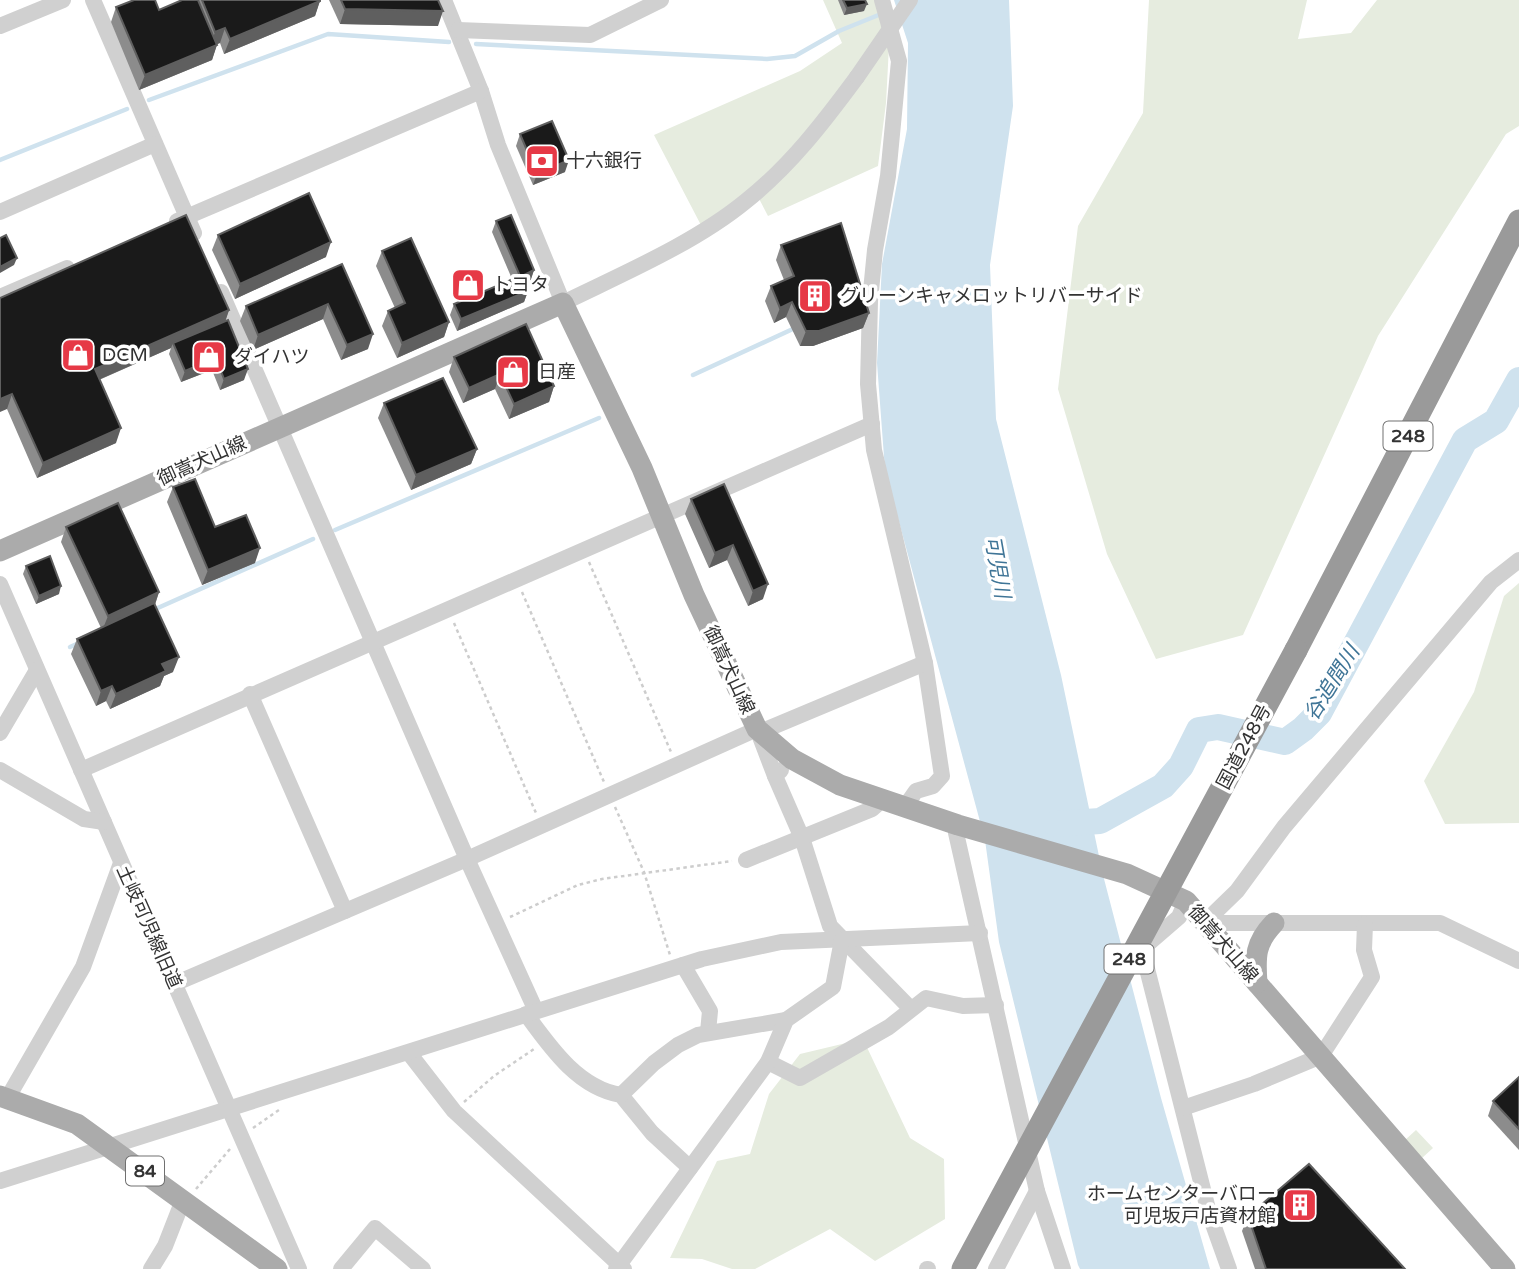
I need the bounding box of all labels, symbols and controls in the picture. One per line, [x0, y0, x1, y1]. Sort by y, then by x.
bank icon: 十六銀行 [523, 142, 561, 180]
place label: 十六銀行 [566, 150, 642, 172]
shop icon: トヨタ [449, 266, 487, 304]
place label: トヨタ [492, 274, 549, 296]
building icon: グリーンキャメロットリバーサイド [796, 277, 834, 315]
place label: グリーンキャメロットリバーサイド [840, 285, 1143, 307]
shop icon: DCM [59, 336, 97, 374]
shop icon: ダイハツ [190, 338, 228, 376]
place label: DCM [102, 344, 148, 366]
place label: ダイハツ [234, 346, 310, 368]
shop icon: 日産 [494, 353, 532, 391]
place label: 日産 [538, 361, 576, 383]
road number: 248 [1384, 422, 1432, 450]
street label: 御嵩犬山線 [154, 432, 250, 490]
water label: 可児川 [979, 534, 1015, 602]
street label: 御嵩犬山線 [699, 622, 759, 718]
water label: 谷追間川 [1299, 639, 1366, 725]
street label: 国道248号 [1213, 701, 1275, 793]
street label: 土岐可児線旧道 [112, 862, 186, 992]
street label: 御嵩犬山線 [1184, 901, 1262, 987]
road number: 248 [1104, 944, 1154, 974]
road number: 84 [126, 1156, 164, 1186]
place label: ホームセンターバロー 可児坂戸店資材館 [1087, 1183, 1276, 1227]
building icon: ホームセンターバロー 可児坂戸店資材館 [1281, 1186, 1319, 1224]

